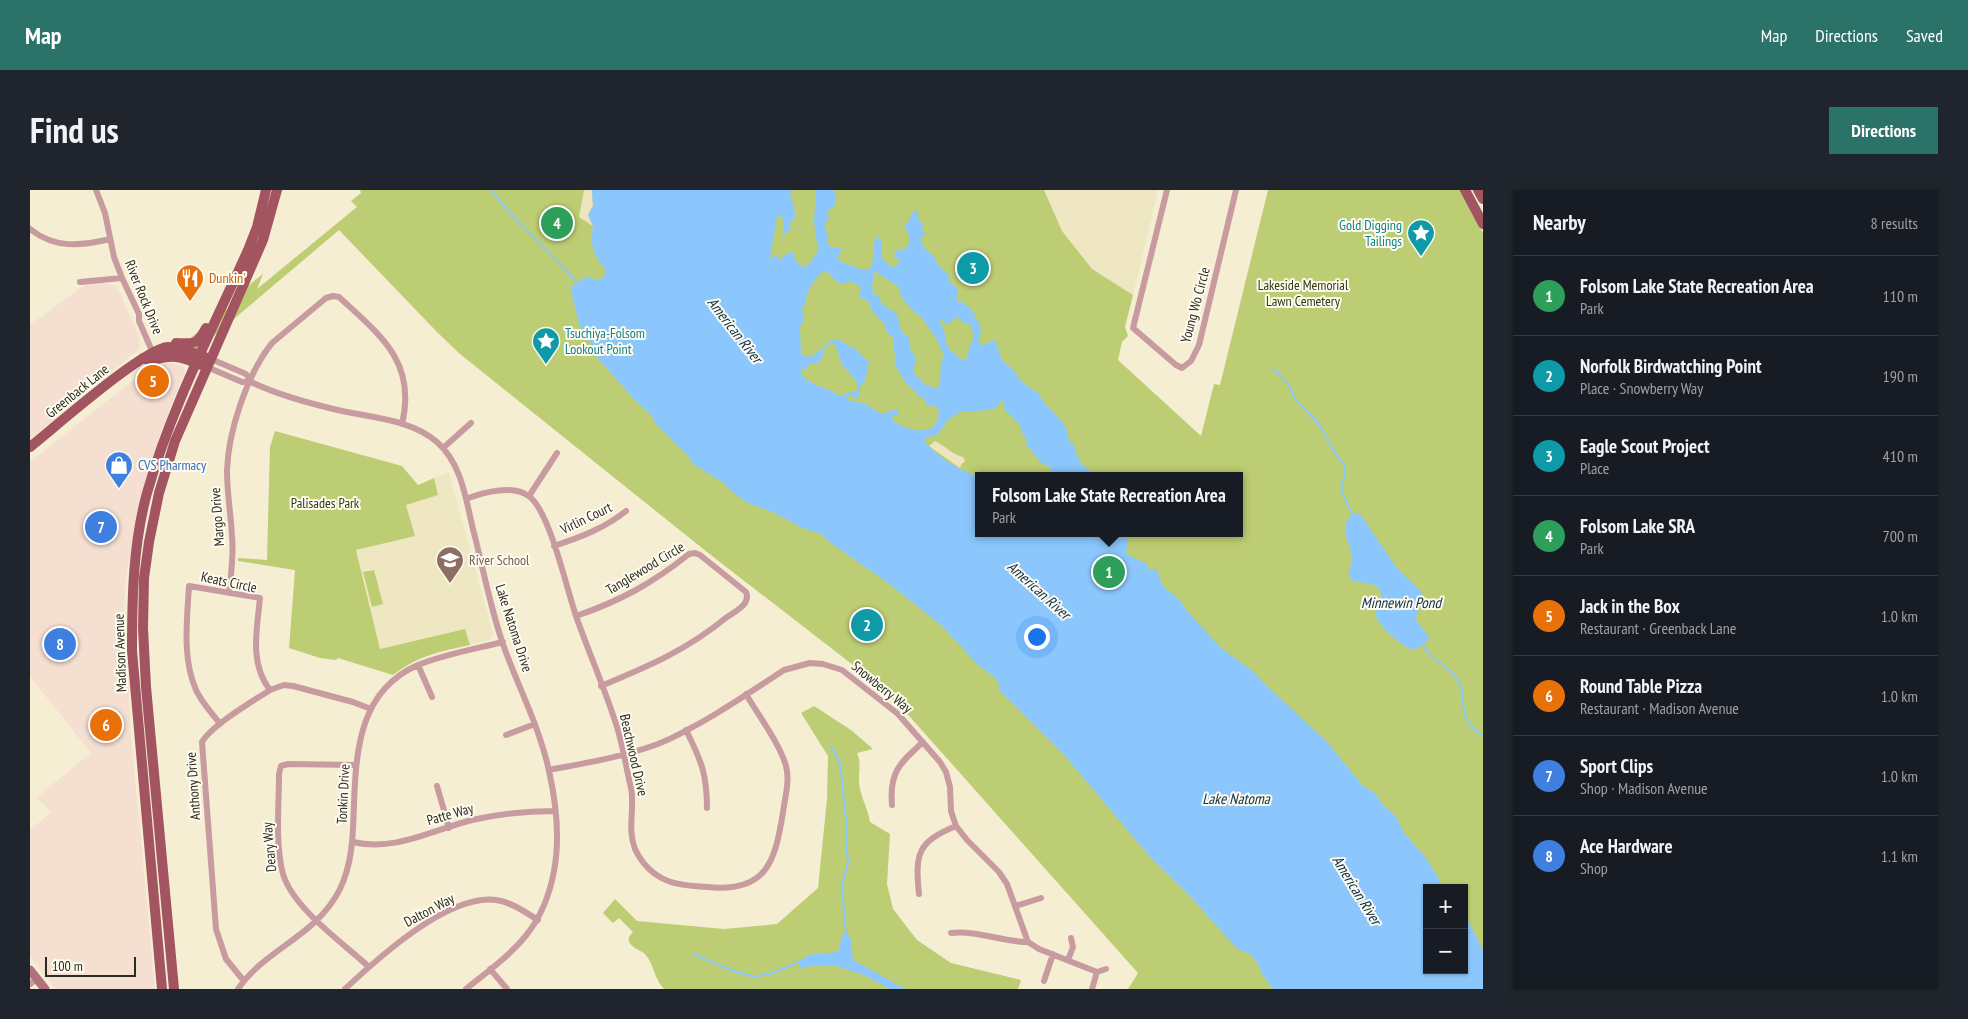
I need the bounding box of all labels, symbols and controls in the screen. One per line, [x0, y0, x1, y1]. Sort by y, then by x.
text: Map [25, 20, 62, 51]
text: Map [1761, 24, 1787, 47]
text: Directions [1815, 24, 1878, 47]
text: Saved [1906, 24, 1943, 47]
text: Find us [30, 107, 119, 153]
button: Directions [1829, 107, 1938, 154]
pin: 4 [541, 204, 573, 242]
text: Nearby [1533, 209, 1586, 236]
text: 8 results [1871, 213, 1918, 233]
place label: Gold Digging Tailings [1339, 216, 1402, 250]
place icon: Gold Digging Tailings [1406, 218, 1436, 257]
pin: 3 [957, 249, 989, 287]
street label: River Rock Drive [121, 257, 167, 337]
restaurant icon: Dunkin' [175, 263, 205, 302]
street label: Young Wo Circle [1176, 265, 1214, 345]
place label: Dunkin' [209, 269, 246, 287]
text: Folsom Lake State Recreation Area [1580, 274, 1814, 298]
park label: Lakeside Memorial Lawn Cemetery [1258, 276, 1349, 310]
text: 1 [1545, 286, 1553, 306]
text: 110 m [1883, 286, 1918, 306]
water label: American River [703, 293, 768, 368]
text: Park [1580, 298, 1604, 318]
place label: Tsuchiya-Folsom Lookout Point [565, 324, 645, 358]
place icon: Tsuchiya-Folsom Lookout Point [531, 326, 561, 365]
text: Norfolk Birdwatching Point [1580, 354, 1762, 378]
street label: Greenback Lane [42, 360, 112, 422]
pin: 5 [137, 362, 169, 400]
text: 2 [1545, 366, 1553, 386]
text: 190 m [1883, 366, 1918, 386]
text: Place · Snowberry Way [1580, 378, 1703, 398]
text: Eagle Scout Project [1580, 434, 1709, 458]
text: 3 [1545, 446, 1553, 466]
text: 410 m [1883, 446, 1918, 466]
shop icon: CVS Pharmacy [104, 450, 134, 489]
place label: CVS Pharmacy [138, 456, 207, 474]
text: Place [1580, 458, 1609, 478]
popup [975, 472, 1243, 537]
text: Folsom Lake State Recreation Area [992, 483, 1226, 507]
street label: Margo Drive [206, 487, 228, 547]
park label: Palisades Park [291, 494, 360, 512]
street label: Virlin Court [556, 498, 615, 539]
text: Park [992, 507, 1016, 527]
pin: 7 [85, 508, 117, 546]
text: Folsom Lake SRA [1580, 514, 1695, 538]
text: 4 [1545, 526, 1553, 546]
text: 700 m [1883, 526, 1918, 546]
street label: Tanglewood Circle [602, 537, 688, 598]
text: Park [1580, 538, 1604, 558]
school or university icon: River School [435, 545, 465, 584]
place label: River School [469, 551, 530, 569]
pin: 1 [1093, 553, 1125, 591]
water label: American River [1004, 557, 1076, 624]
street label: Keats Circle [199, 567, 259, 597]
street label: Lake Natoma Drive [491, 582, 537, 674]
water label: Minnewin Pond [1361, 593, 1443, 612]
text: Jack in the Box [1580, 594, 1680, 618]
pin: 2 [851, 606, 883, 644]
text: 5 [1545, 606, 1553, 626]
text: 1.0 km [1881, 606, 1918, 626]
street label: Madison Avenue [110, 613, 130, 693]
text: Restaurant · Greenback Lane [1580, 618, 1736, 638]
your location [1024, 624, 1050, 650]
pin: 8 [44, 625, 76, 663]
street label: Snowberry Way [848, 657, 917, 718]
text: Round Table Pizza [1580, 674, 1702, 698]
text: 6 [1545, 686, 1553, 706]
text: 1.0 km [1881, 686, 1918, 706]
text: Restaurant · Madison Avenue [1580, 698, 1739, 718]
pin: 6 [90, 706, 122, 744]
street label: Beachwood Drive [616, 712, 652, 798]
street label: Anthony Drive [182, 751, 204, 821]
text: Sport Clips [1580, 754, 1653, 778]
street label: Tonkin Drive [332, 763, 354, 824]
text: 7 [1545, 766, 1553, 786]
text: 1.0 km [1881, 766, 1918, 786]
text: Shop · Madison Avenue [1580, 778, 1708, 798]
water label: Lake Natoma [1202, 789, 1271, 808]
street label: Patte Way [425, 799, 476, 829]
street label: Deary Way [258, 821, 280, 873]
text: Ace Hardware [1580, 834, 1673, 858]
text: 8 [1545, 846, 1553, 866]
text: 1.1 km [1881, 846, 1918, 866]
water label: American River [1328, 852, 1387, 930]
text: Shop [1580, 858, 1608, 878]
map controls [1423, 884, 1468, 974]
button: + [1423, 884, 1468, 929]
street label: Dalton Way [401, 889, 458, 931]
button: − [1423, 929, 1468, 974]
scale bar [45, 954, 136, 977]
text: 100 m [52, 957, 83, 975]

